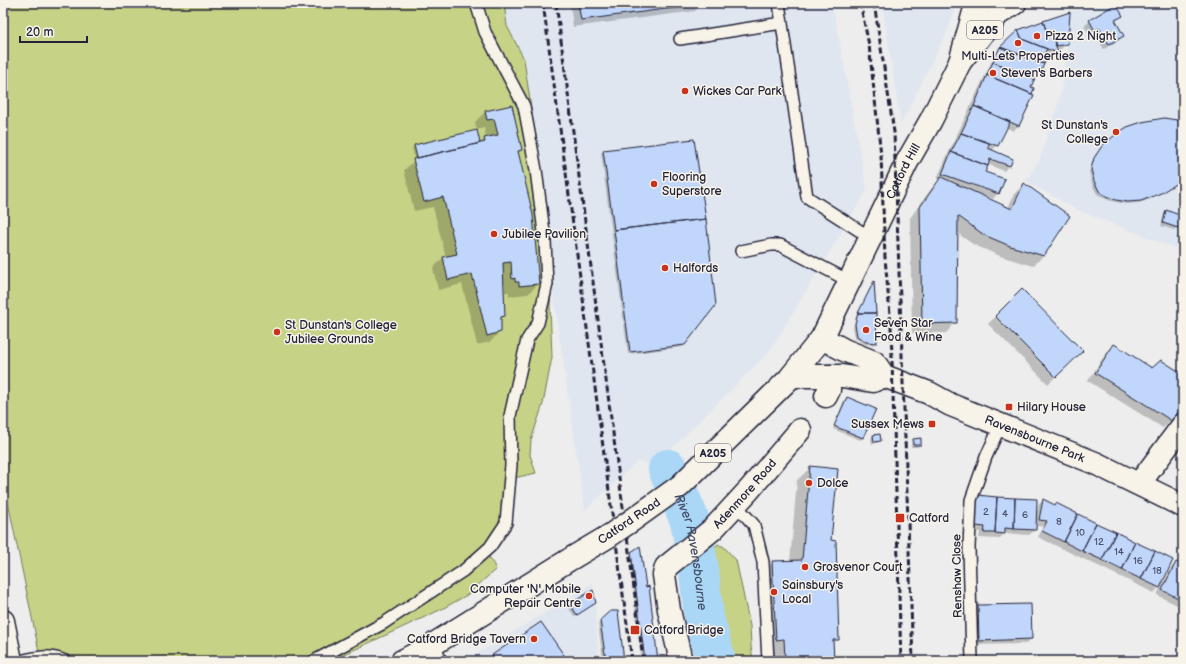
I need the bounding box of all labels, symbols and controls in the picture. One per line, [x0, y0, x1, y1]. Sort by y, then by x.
scale bar [20, 18, 87, 44]
road number: A205 [967, 21, 1003, 39]
text: 20 m [26, 25, 53, 40]
place label: Pizza 2 Night [1045, 29, 1116, 44]
marker: Pizza 2 Night [1032, 31, 1042, 41]
marker: Multi-Lets Properties [1013, 38, 1023, 48]
place label: Multi-Lets Properties [961, 49, 1075, 64]
place label: Steven's Barbers [1001, 66, 1093, 81]
marker: Steven's Barbers [988, 68, 998, 78]
place label: Wickes Car Park [693, 84, 782, 99]
marker: Wickes Car Park [680, 86, 690, 96]
place label: St Dunstan's College [1041, 118, 1108, 147]
marker: St Dunstan's College [1111, 127, 1121, 137]
street label: Catford Hill [883, 141, 924, 202]
place label: Flooring Superstore [662, 170, 722, 199]
marker: Flooring Superstore [649, 179, 659, 189]
place label: Jubilee Pavilion [502, 227, 586, 242]
marker: Jubilee Pavilion [489, 229, 499, 239]
place label: Halfords [673, 261, 718, 276]
marker: Halfords [660, 263, 670, 273]
place label: Seven Star Food & Wine [874, 316, 942, 345]
place label: St Dunstan's College Jubilee Grounds [285, 318, 397, 347]
marker: Seven Star Food & Wine [861, 325, 871, 335]
marker: St Dunstan's College Jubilee Grounds [272, 327, 282, 337]
place label: Hilary House [1017, 400, 1086, 415]
marker: Hilary House [1004, 402, 1014, 412]
street label: Ravensbourne Park [982, 412, 1087, 466]
place label: Sussex Mews [851, 417, 924, 432]
marker: Sussex Mews [927, 419, 937, 429]
road number: A205 [695, 444, 731, 462]
street label: Adenmore Road [710, 456, 780, 532]
place label: Dolce [817, 476, 849, 491]
marker: Dolce [804, 478, 814, 488]
water label: River Ravensbourne [670, 491, 710, 612]
street label: Catford Road [595, 495, 664, 548]
house number: 2 [983, 506, 989, 518]
house number: 4 [1002, 508, 1008, 520]
house number: 6 [1022, 509, 1028, 521]
place label: Catford [909, 511, 949, 526]
marker: Catford [894, 512, 906, 524]
house number: 8 [1056, 516, 1062, 528]
house number: 10 [1075, 527, 1085, 539]
street label: Renshaw Close [949, 534, 966, 618]
house number: 12 [1094, 536, 1104, 548]
house number: 14 [1114, 546, 1124, 558]
house number: 16 [1133, 555, 1143, 567]
place label: Grosvenor Court [813, 560, 903, 575]
marker: Grosvenor Court [800, 562, 810, 572]
house number: 18 [1152, 565, 1162, 577]
place label: Sainsbury's Local [782, 578, 843, 607]
place label: Computer 'N' Mobile Repair Centre [470, 582, 581, 611]
marker: Sainsbury's Local [769, 587, 779, 597]
marker: Computer 'N' Mobile Repair Centre [584, 591, 594, 601]
place label: Catford Bridge [644, 623, 724, 638]
marker: Catford Bridge [629, 624, 641, 636]
place label: Catford Bridge Tavern [407, 632, 526, 647]
marker: Catford Bridge Tavern [529, 634, 539, 644]

